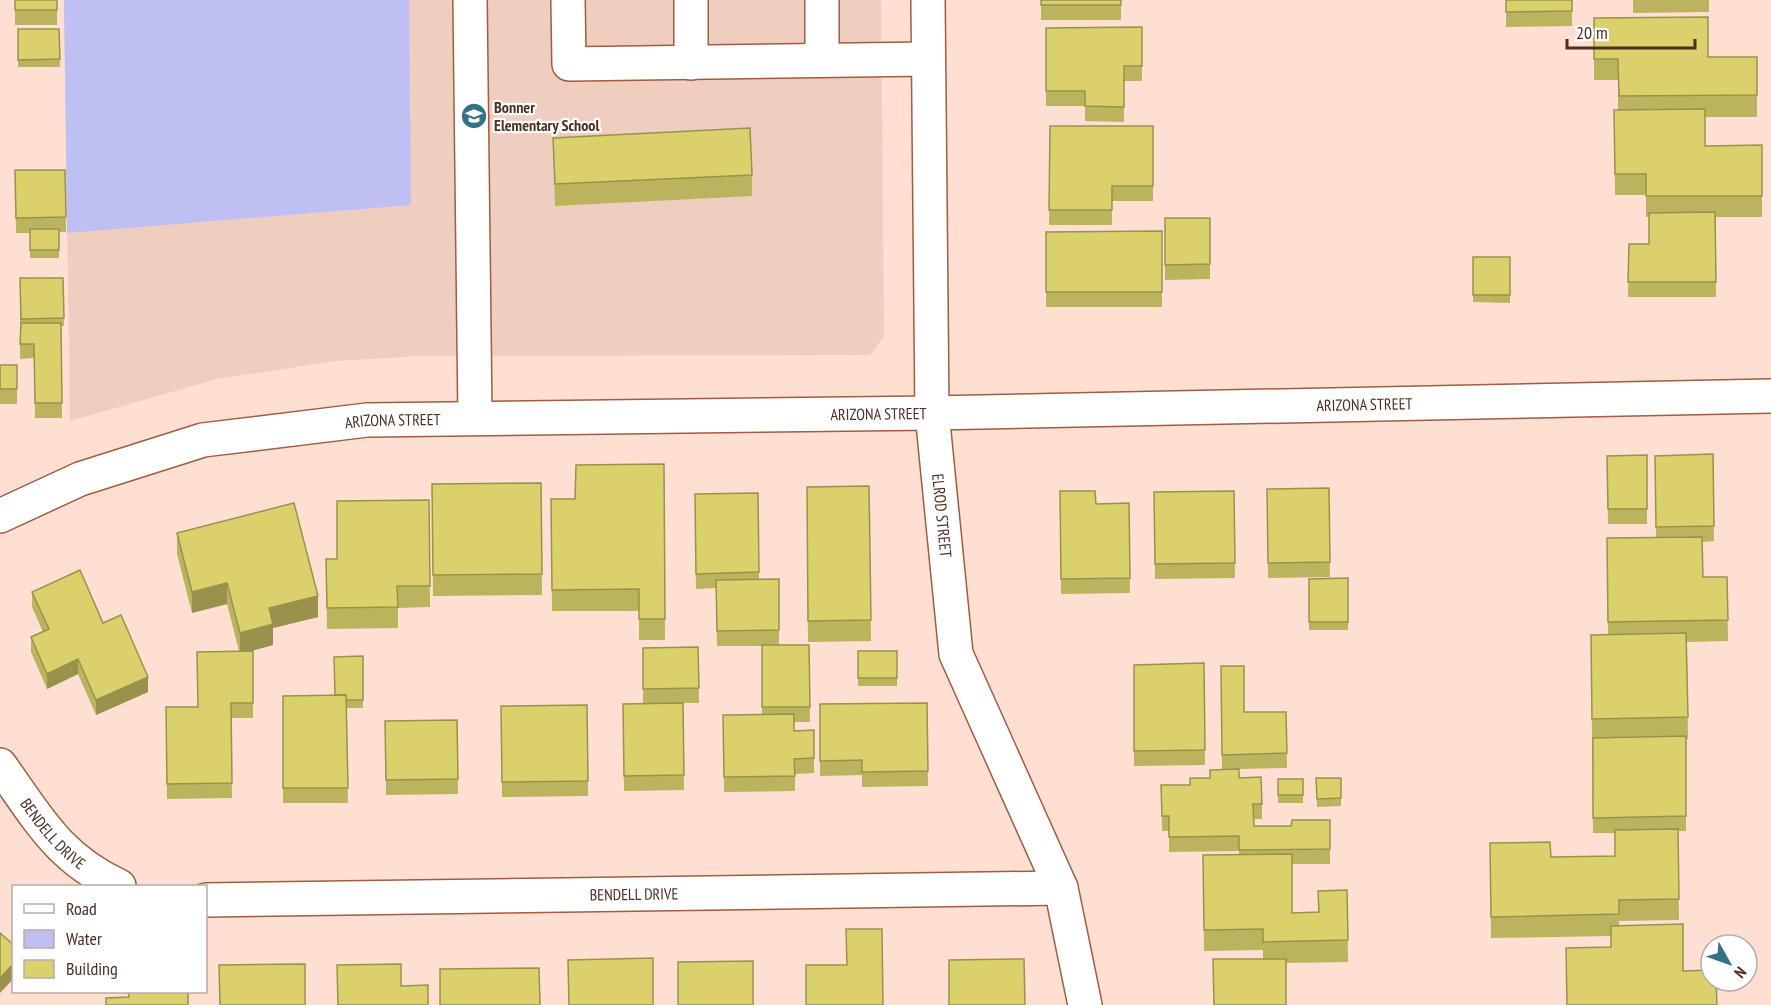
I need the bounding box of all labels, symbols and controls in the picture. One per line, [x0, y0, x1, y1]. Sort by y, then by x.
scale bar [1567, 12, 1694, 50]
text: 20 m [1576, 21, 1608, 44]
place label: Bonner Elementary School [494, 97, 599, 135]
school or university icon: Bonner Elementary School [459, 101, 489, 131]
street label: ARIZONA STREET [1316, 393, 1413, 415]
street label: ARIZONA STREET [830, 403, 927, 424]
street label: ARIZONA STREET [343, 409, 441, 433]
street label: ELROD STREET [928, 473, 956, 558]
street label: BENDELL DRIVE [16, 794, 90, 873]
street label: BENDELL DRIVE [590, 883, 679, 905]
legend [12, 885, 207, 993]
text: Road [66, 897, 97, 920]
text: Water [66, 927, 102, 950]
north arrow [1699, 933, 1759, 993]
text: Building [66, 957, 118, 980]
text: N [1730, 963, 1751, 982]

